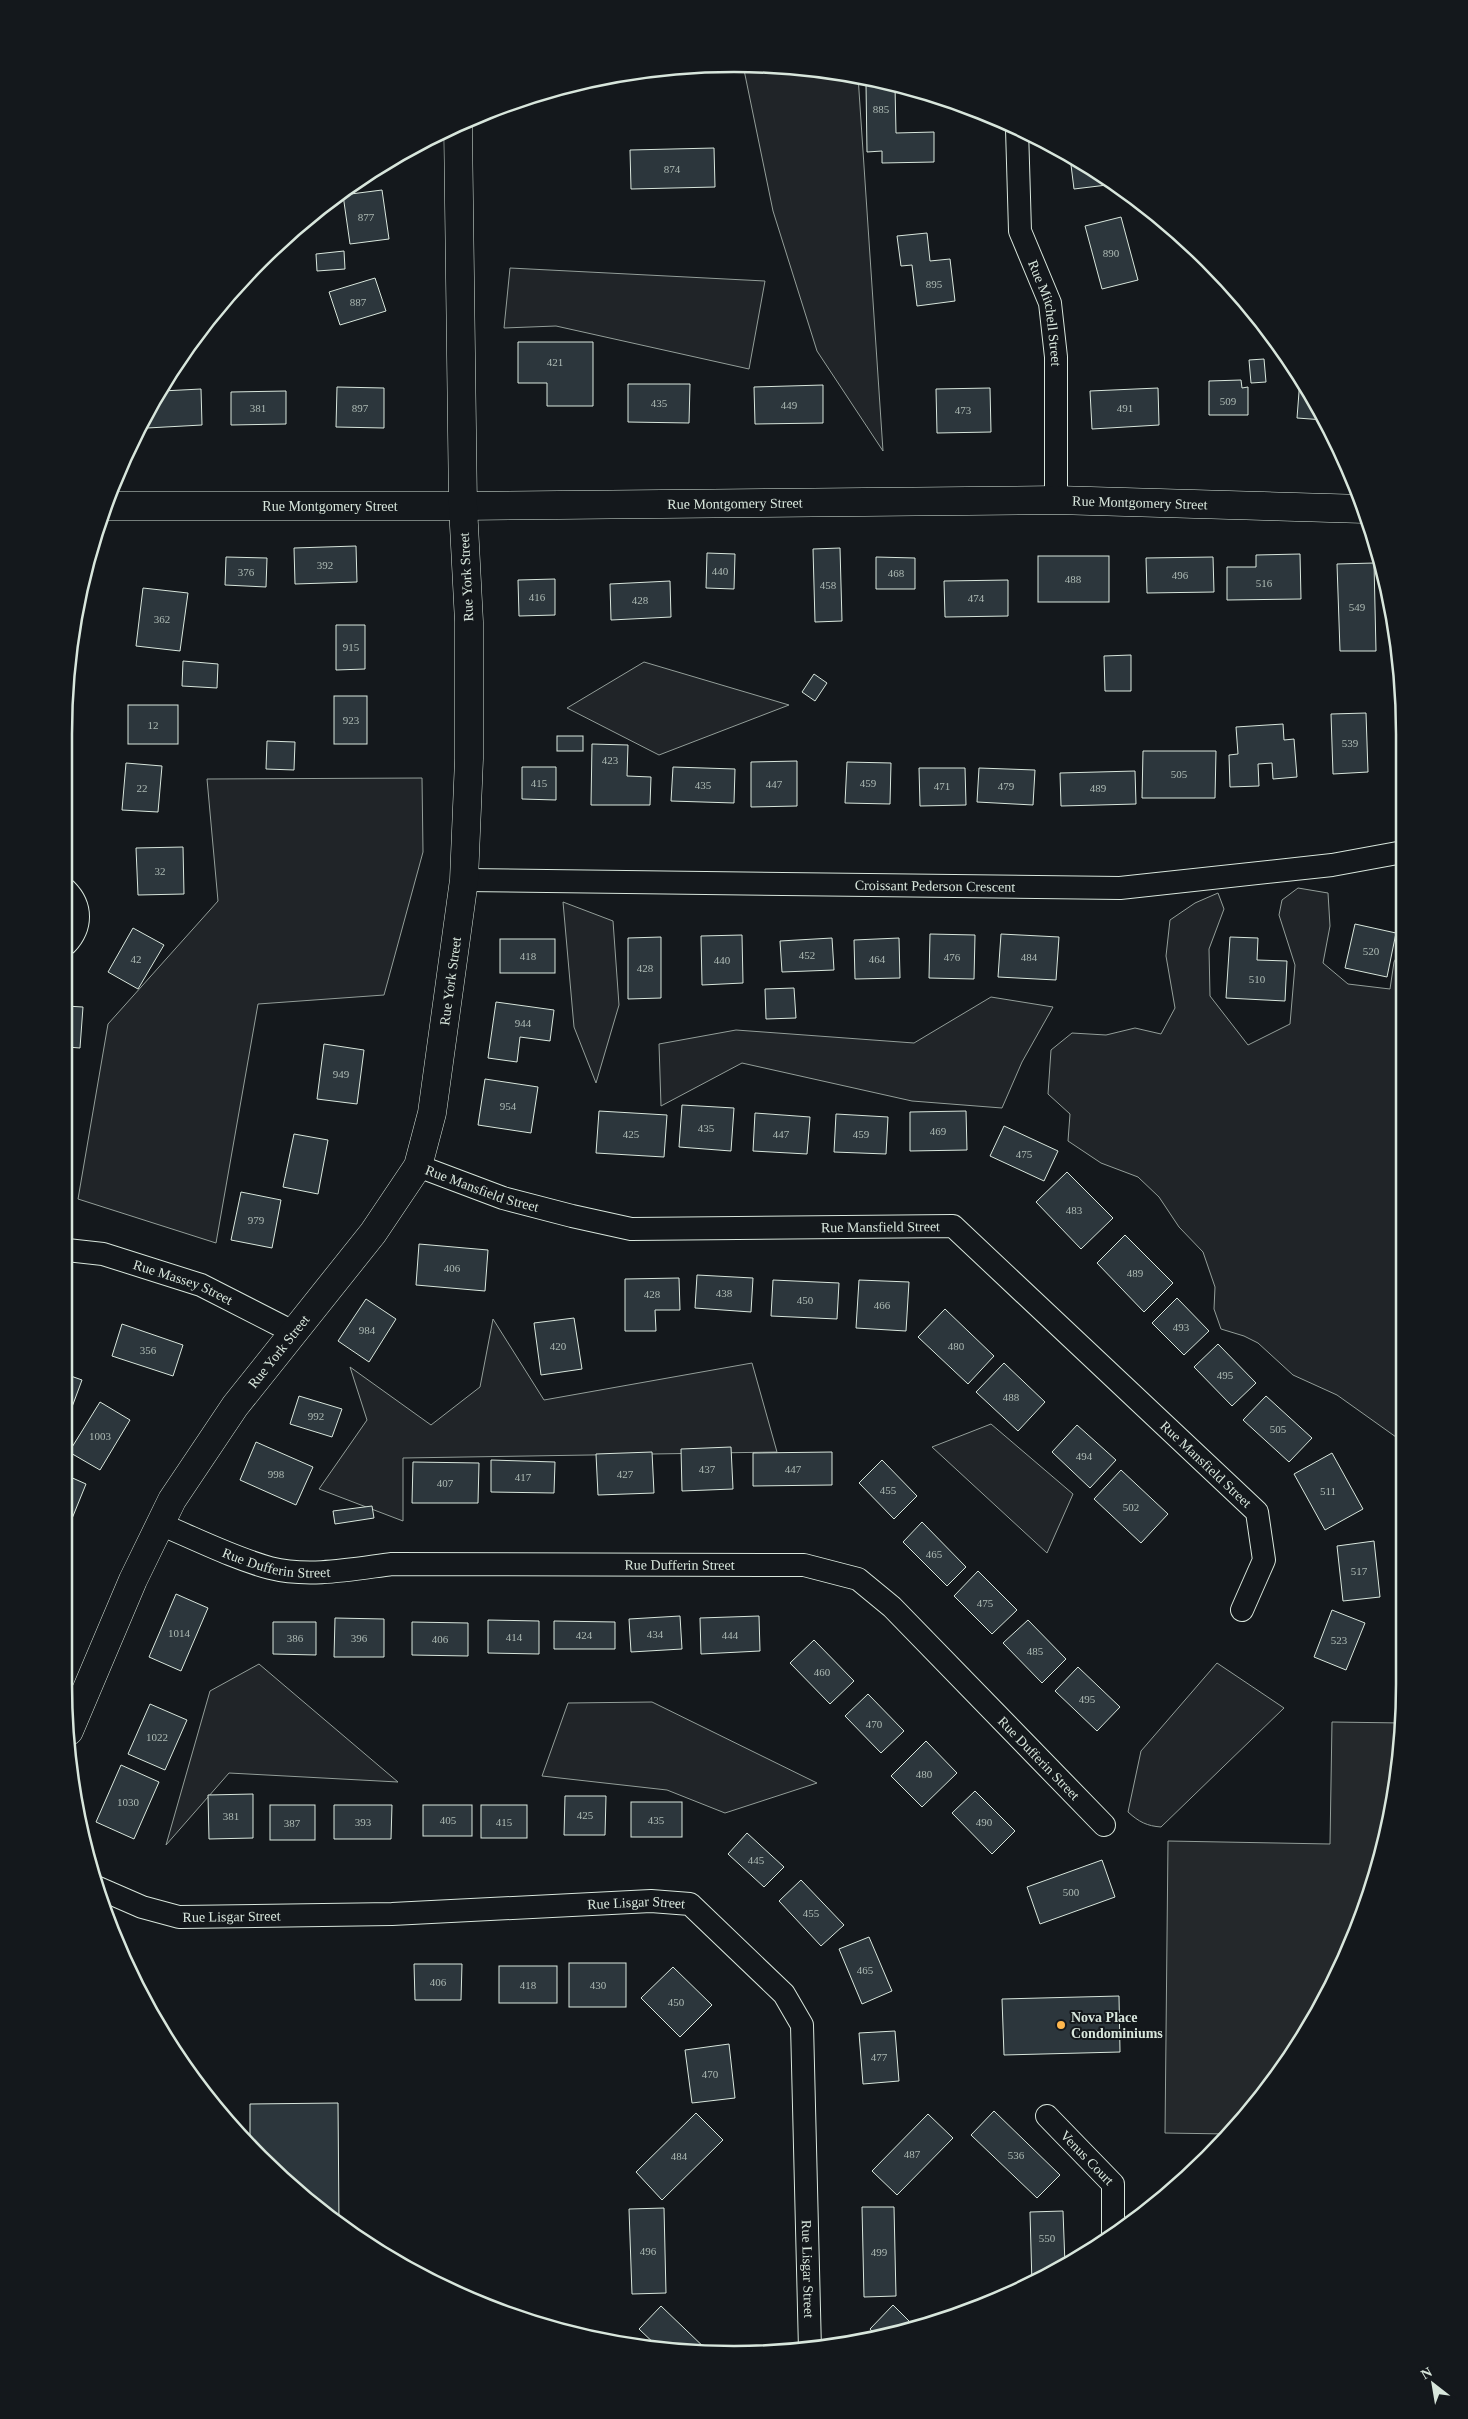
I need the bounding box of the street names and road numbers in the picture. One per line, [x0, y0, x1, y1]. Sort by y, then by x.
street label: Rue Mitchell Street [1025, 258, 1063, 367]
street label: Rue Montgomery Street [1072, 493, 1208, 512]
street label: Rue Montgomery Street [667, 496, 803, 512]
street label: Rue Montgomery Street [262, 499, 398, 514]
street label: Rue York Street [457, 532, 476, 622]
street label: Croissant Pederson Crescent [855, 878, 1015, 895]
street label: Rue York Street [437, 936, 464, 1026]
street label: Rue Mansfield Street [423, 1162, 540, 1215]
street label: Rue Mansfield Street [821, 1219, 940, 1235]
street label: Rue Massey Street [131, 1257, 235, 1308]
street label: Rue York Street [245, 1312, 313, 1391]
street label: Rue Mansfield Street [1157, 1418, 1254, 1511]
street label: Rue Dufferin Street [220, 1545, 331, 1581]
street label: Rue Dufferin Street [624, 1558, 735, 1573]
street label: Rue Dufferin Street [995, 1714, 1082, 1803]
street label: Rue Lisgar Street [587, 1894, 686, 1912]
street label: Rue Lisgar Street [182, 1909, 281, 1925]
street label: Venus Court [1057, 2128, 1117, 2188]
street label: Rue Lisgar Street [799, 2220, 816, 2318]

